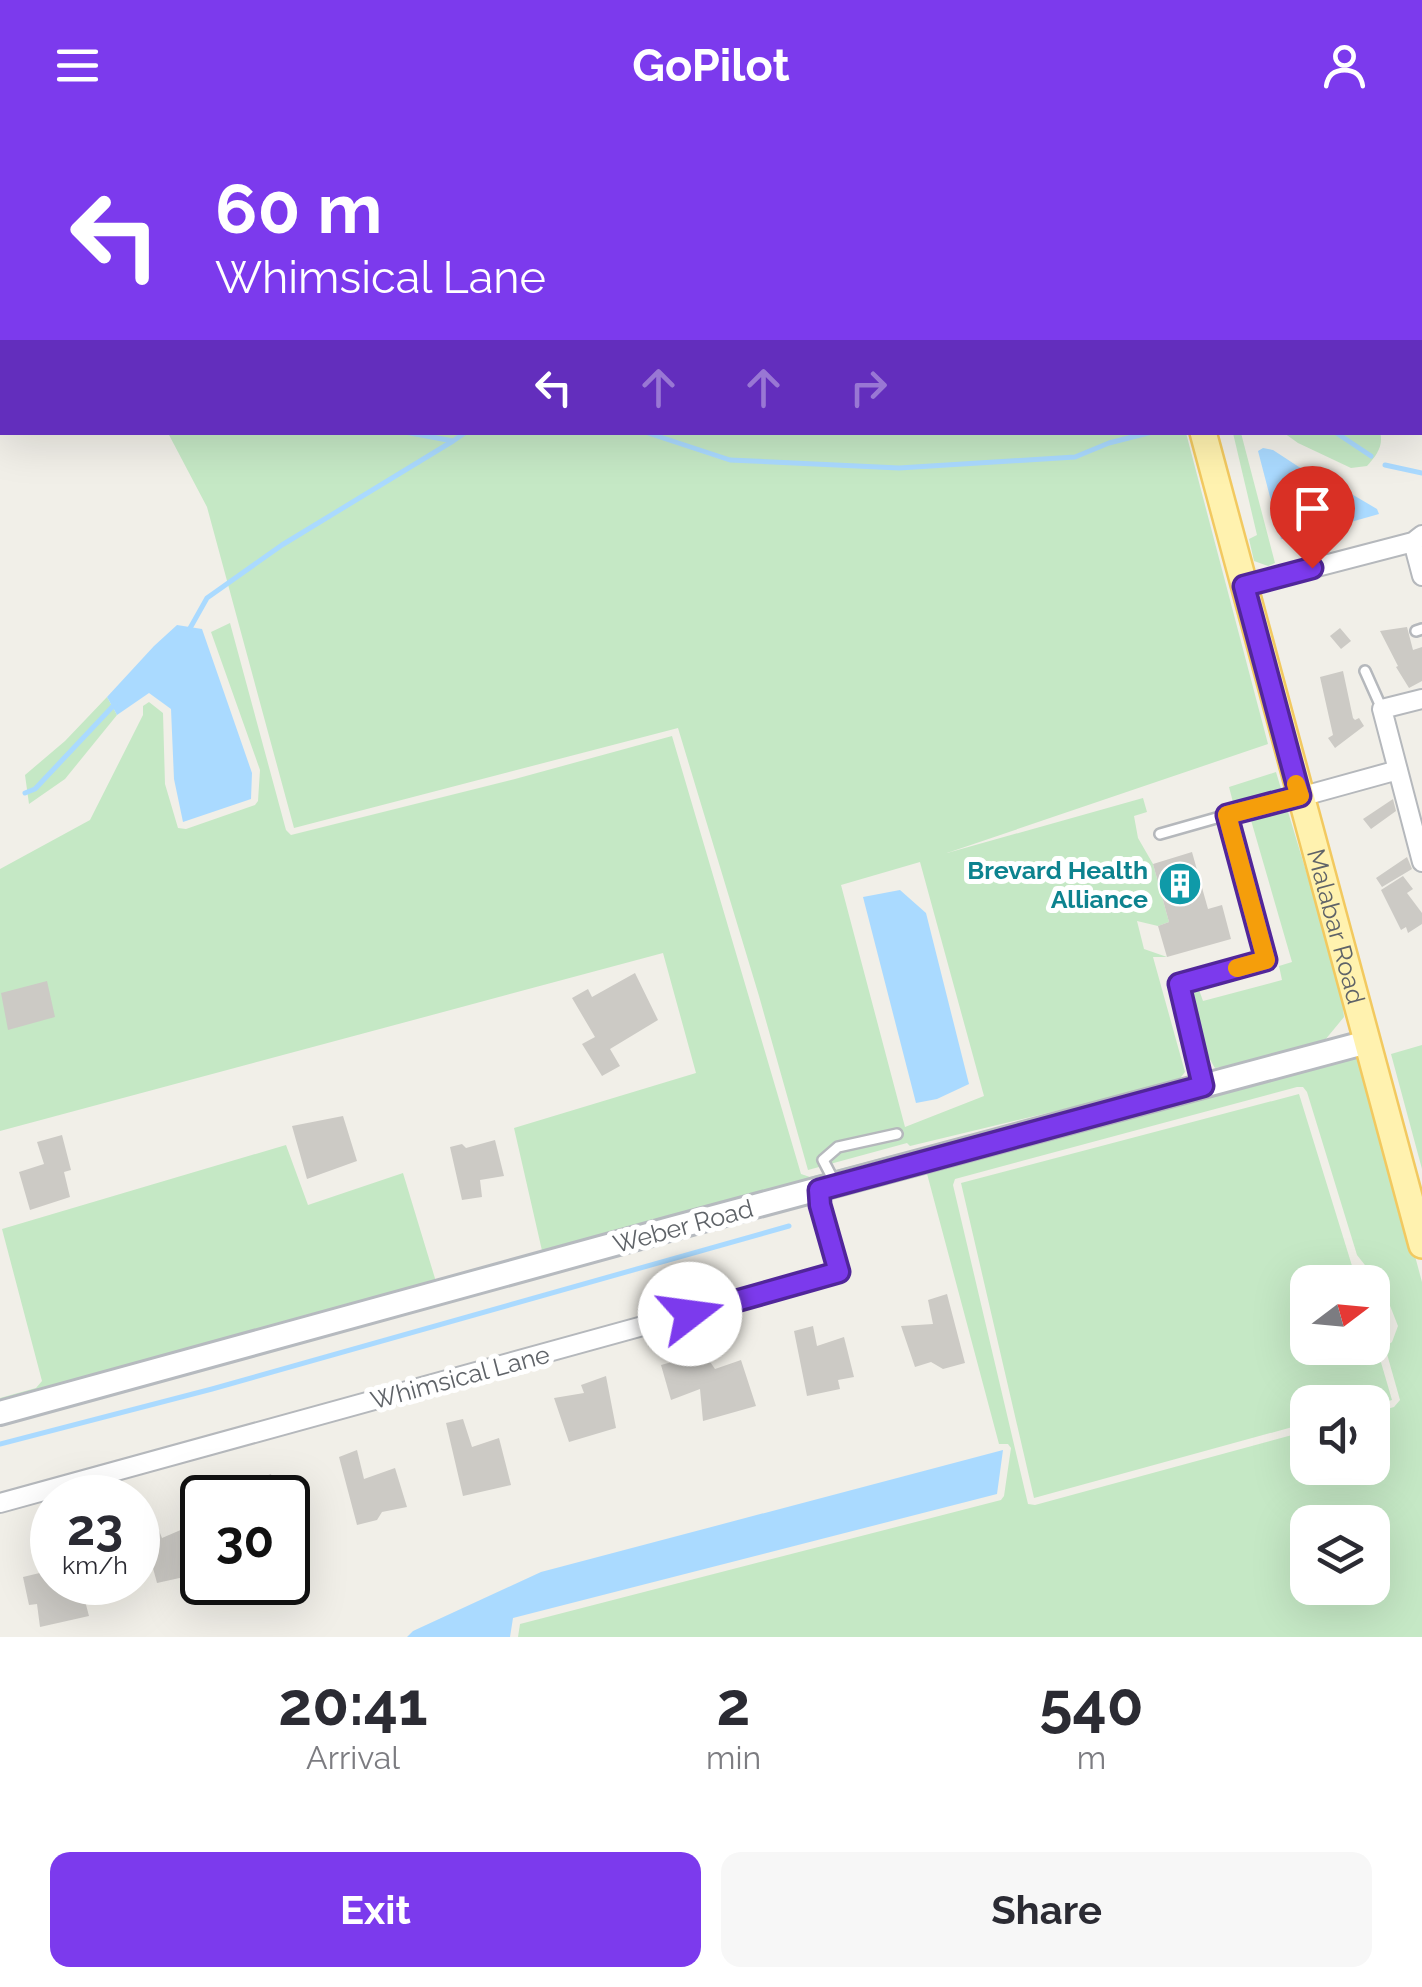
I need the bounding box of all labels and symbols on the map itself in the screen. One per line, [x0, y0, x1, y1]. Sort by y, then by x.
pin [1270, 466, 1355, 569]
street label: Malabar Road [1301, 845, 1371, 1007]
place label: Brevard Health Alliance [967, 855, 1148, 914]
building icon: Brevard Health Alliance [1157, 861, 1203, 907]
street label: Weber Road [610, 1193, 756, 1259]
position arrow [638, 1262, 742, 1366]
north arrow [1290, 1265, 1390, 1365]
street label: Whimsical Lane [367, 1339, 553, 1415]
speed limit sign: 30 [180, 1475, 310, 1605]

